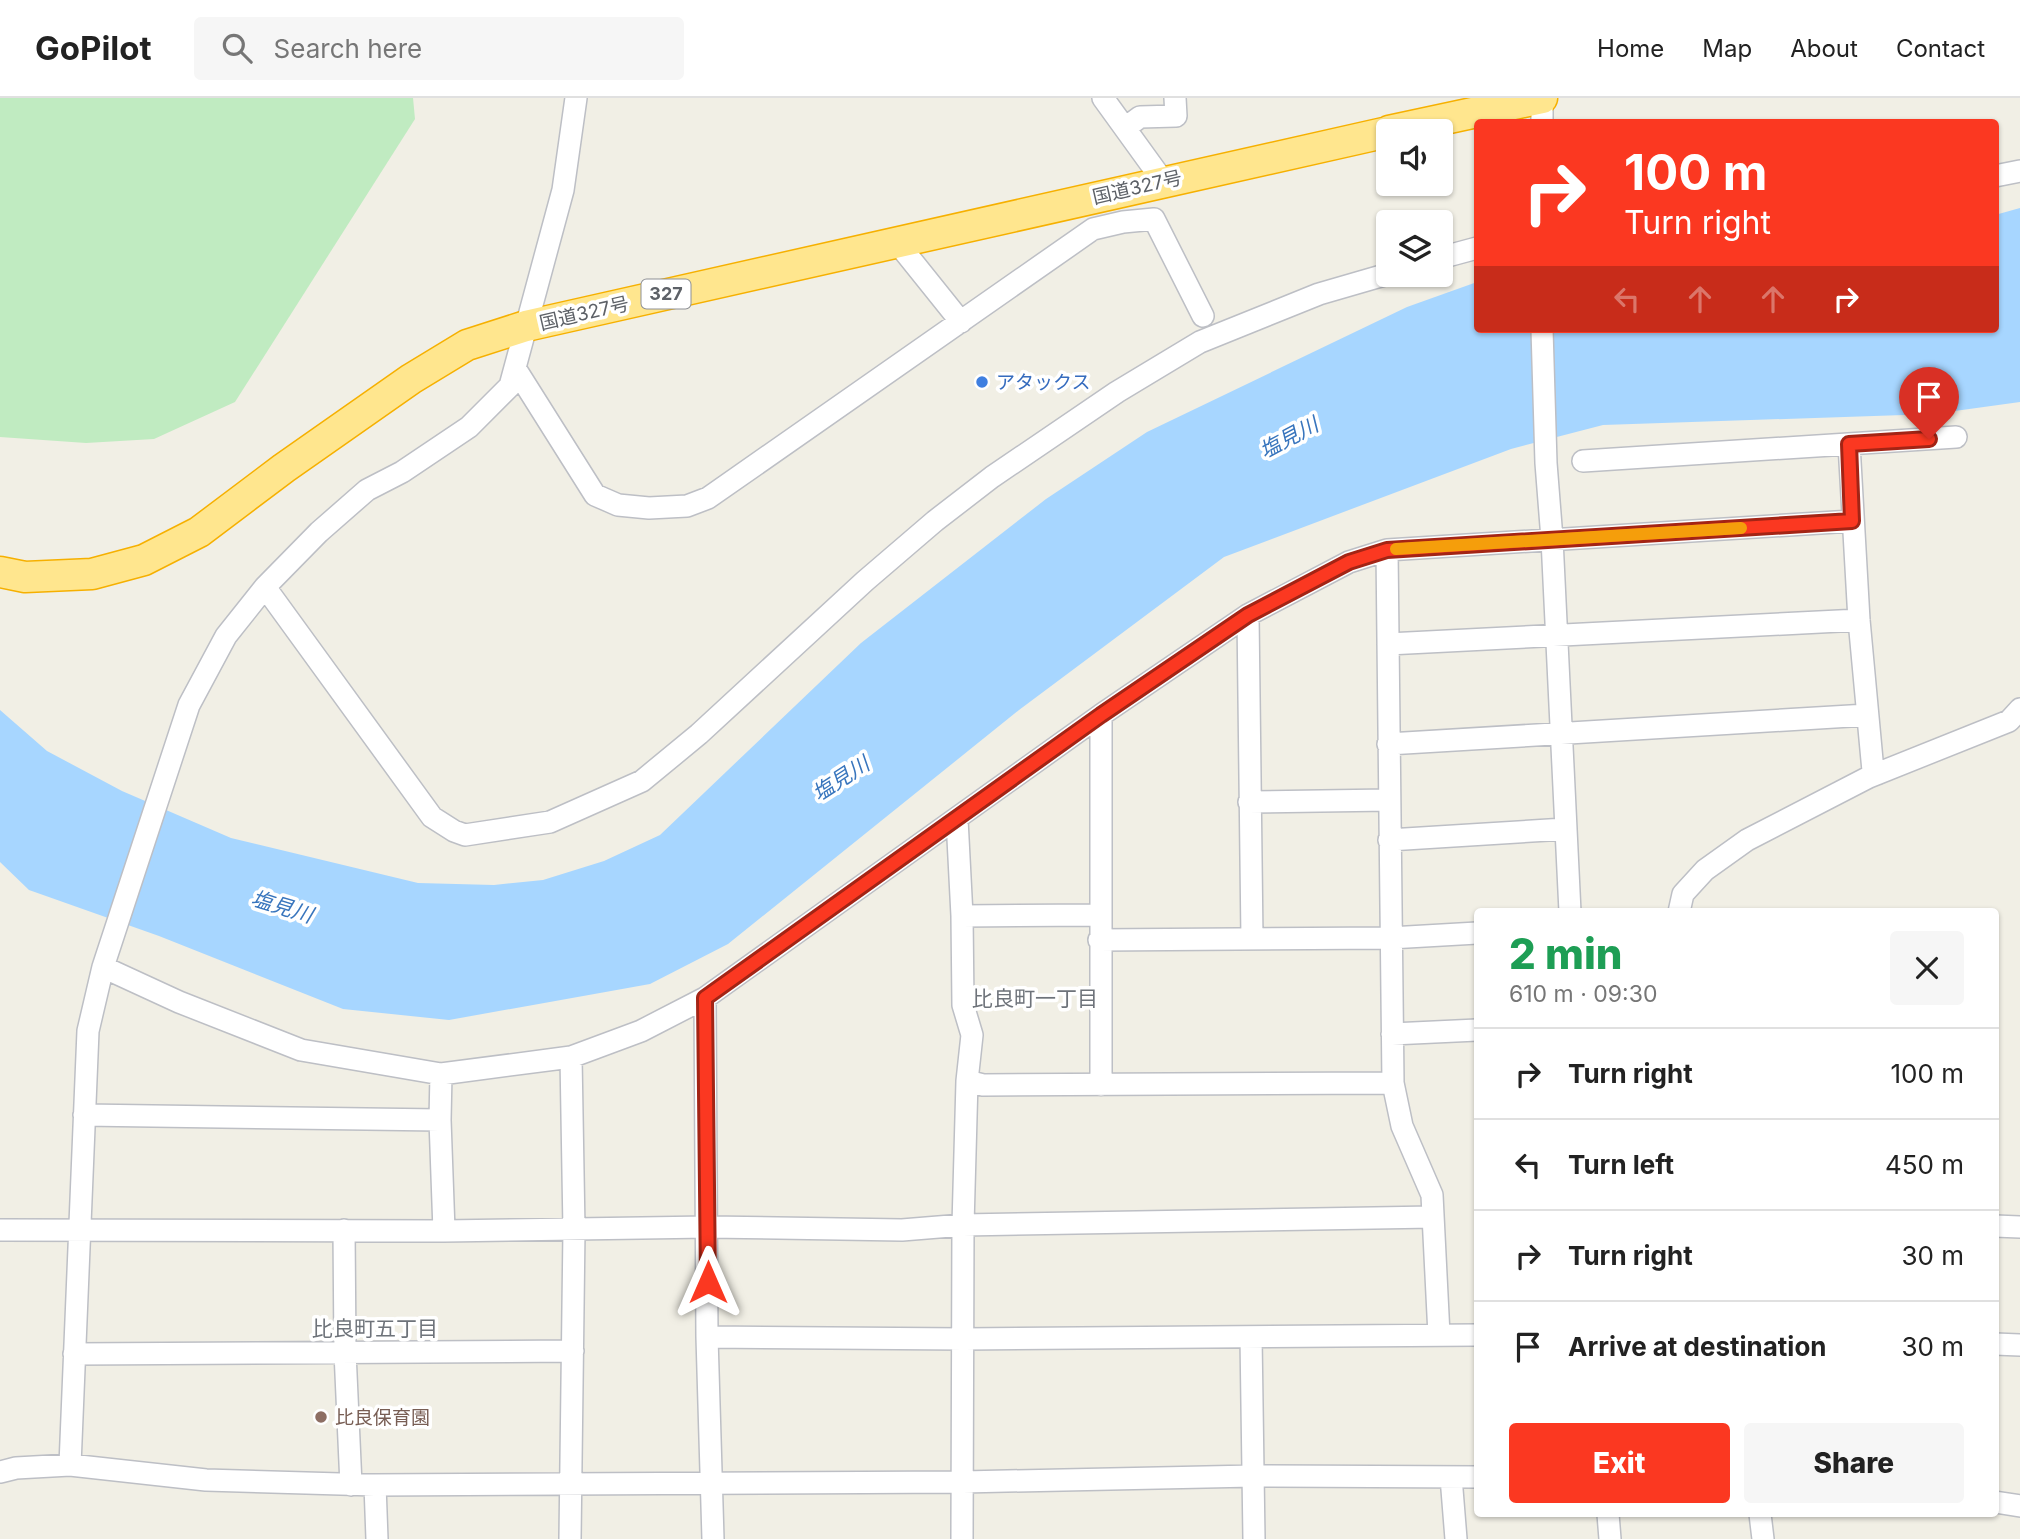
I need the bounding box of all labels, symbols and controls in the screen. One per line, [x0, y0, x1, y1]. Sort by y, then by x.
search box [194, 17, 684, 80]
text: GoPilot [35, 28, 152, 68]
icon: search [218, 29, 256, 67]
text: Search here [274, 33, 422, 64]
text: Home [1597, 34, 1664, 63]
text: Map [1702, 34, 1752, 63]
text: About [1790, 34, 1858, 63]
text: Contact [1896, 34, 1985, 63]
map controls [1376, 119, 1453, 287]
button: sound [1376, 119, 1453, 196]
text: 100 m [1624, 143, 1768, 202]
icon: right [1509, 147, 1600, 238]
street label: 国道327号 [1090, 166, 1184, 209]
text: Turn right [1624, 203, 1771, 242]
button: layers [1376, 210, 1453, 287]
road number: 327 [642, 280, 690, 308]
icon: left [1608, 280, 1646, 318]
icon: ahead [1681, 280, 1719, 318]
icon: ahead [1754, 280, 1792, 318]
icon: right [1827, 280, 1865, 318]
street label: 国道327号 [537, 292, 631, 335]
pin [1899, 367, 1959, 439]
place label: アタックス [996, 371, 1090, 394]
marker: アタックス [974, 374, 990, 390]
icon: arrive [1910, 378, 1948, 416]
water label: 塩見川 [1255, 411, 1324, 463]
water label: 塩見川 [808, 750, 876, 806]
water label: 塩見川 [248, 885, 318, 928]
text: 2 min [1509, 928, 1623, 979]
button: close [1890, 931, 1964, 1005]
text: 610 m · 09:30 [1509, 980, 1657, 1008]
district label: 比良町一丁目 [972, 986, 1098, 1011]
icon: right [1509, 1055, 1547, 1093]
text: Turn right [1568, 1058, 1693, 1089]
text: 100 m [1891, 1058, 1964, 1089]
icon: left [1509, 1146, 1547, 1184]
text: Turn left [1568, 1149, 1674, 1180]
text: 450 m [1885, 1149, 1964, 1180]
icon: right [1509, 1237, 1547, 1275]
text: Turn right [1568, 1240, 1693, 1271]
text: 30 m [1901, 1240, 1964, 1271]
position arrow [671, 1245, 745, 1319]
district label: 比良町五丁目 [312, 1316, 438, 1341]
icon: arrive [1509, 1328, 1547, 1366]
text: Arrive at destination [1568, 1331, 1827, 1362]
text: 30 m [1901, 1331, 1964, 1362]
place label: 比良保育園 [335, 1406, 430, 1429]
marker: 比良保育園 [313, 1409, 329, 1425]
button: Exit [1509, 1423, 1730, 1503]
button: Share [1744, 1423, 1964, 1503]

